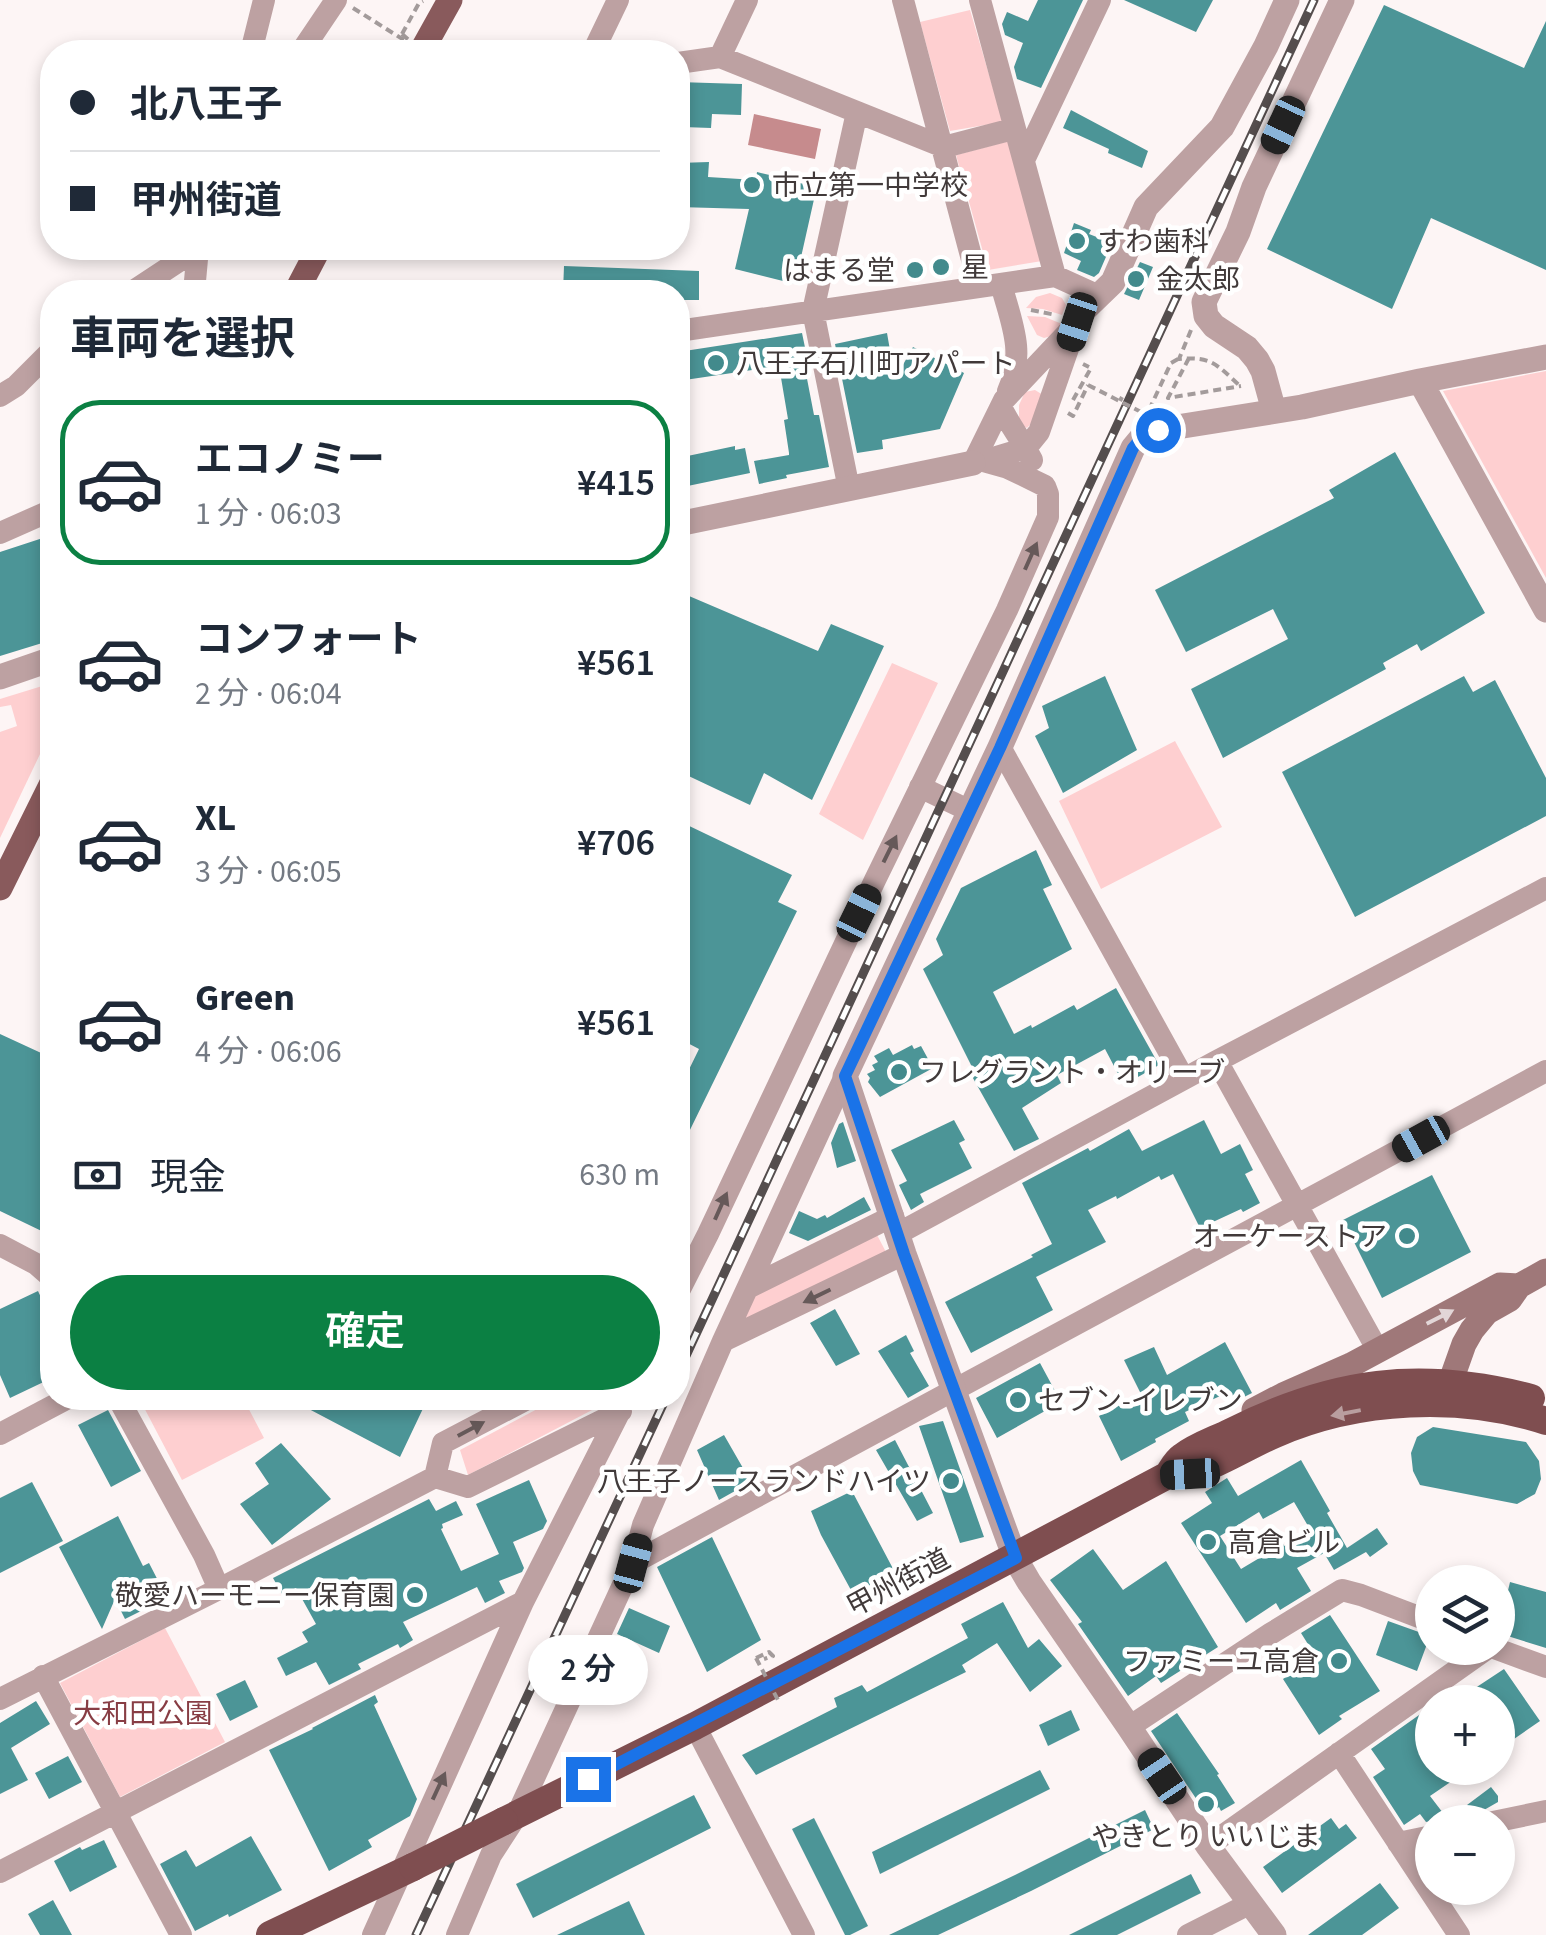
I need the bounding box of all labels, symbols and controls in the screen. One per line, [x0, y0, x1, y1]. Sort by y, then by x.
text: 北八王子 [130, 78, 282, 132]
car [1257, 91, 1309, 159]
place label: 市立第一中学校 [772, 166, 968, 206]
text: 甲州街道 [130, 174, 282, 228]
marker: 市立第一中学校 [741, 174, 763, 196]
place label: すわ歯科 [1097, 222, 1209, 262]
marker: すわ歯科 [1066, 230, 1088, 252]
place label: 星 [961, 248, 989, 288]
place label: はまる堂 [783, 251, 895, 291]
marker: 星 [930, 256, 952, 278]
marker: はまる堂 [904, 259, 926, 281]
place label: 金太郎 [1156, 260, 1240, 300]
marker: 金太郎 [1125, 268, 1147, 290]
car [1053, 289, 1101, 355]
text: 車両を選択 [70, 308, 295, 372]
place label: 八王子石川町アパート [736, 344, 1015, 384]
marker: 八王子石川町アパート [705, 352, 727, 374]
route start [1136, 408, 1181, 453]
text: エコノミー [195, 433, 385, 487]
icon: car [75, 438, 165, 528]
text: ¥415 [577, 456, 655, 510]
text: 1 分 · 06:03 [195, 491, 342, 537]
one-way arrow [1023, 541, 1039, 571]
text: コンフォート [195, 613, 422, 667]
icon: car [75, 618, 165, 708]
text: ¥561 [577, 636, 655, 690]
text: 2 分 · 06:04 [195, 671, 342, 717]
text: XL [195, 791, 236, 845]
icon: car [75, 798, 165, 888]
text: ¥706 [577, 816, 655, 870]
one-way arrow [881, 834, 898, 863]
text: 3 分 · 06:05 [195, 849, 342, 895]
car [832, 879, 886, 947]
text: Green [195, 971, 295, 1025]
icon: car [75, 978, 165, 1068]
text: ¥561 [577, 996, 655, 1050]
text: 4 分 · 06:06 [195, 1029, 342, 1075]
place label: フレグラント・オリーブ [919, 1053, 1225, 1093]
marker: フレグラント・オリーブ [888, 1061, 910, 1083]
car [1387, 1111, 1455, 1167]
icon: cash [70, 1148, 125, 1203]
text: 現金 [150, 1151, 226, 1205]
text: 630 m [579, 1152, 660, 1198]
one-way arrow [712, 1191, 729, 1220]
place label: オーケーストア [1192, 1217, 1387, 1257]
marker: オーケーストア [1396, 1225, 1418, 1247]
button: 確定 [70, 1275, 660, 1390]
one-way arrow [802, 1288, 831, 1305]
one-way arrow [1426, 1309, 1455, 1326]
place label: セブン-イレブン [1038, 1381, 1243, 1421]
marker: セブン-イレブン [1007, 1389, 1029, 1411]
one-way arrow [1330, 1405, 1361, 1421]
one-way arrow [456, 1420, 485, 1437]
car [1159, 1457, 1221, 1491]
place label: 八王子ノースランドハイツ [597, 1462, 931, 1502]
marker: 八王子ノースランドハイツ [940, 1470, 962, 1492]
place label: 高倉ビル [1228, 1523, 1340, 1563]
car [611, 1530, 655, 1596]
marker: 高倉ビル [1197, 1531, 1219, 1553]
street label: 甲州街道 [840, 1539, 957, 1627]
map controls [1415, 1565, 1515, 1905]
button: layers [1415, 1565, 1515, 1665]
place label: 敬愛ハーモニー保育園 [115, 1576, 395, 1616]
marker: 敬愛ハーモニー保育園 [404, 1584, 426, 1606]
callout: 2 分 [528, 1634, 648, 1704]
place label: ファミーユ高倉 [1123, 1642, 1319, 1682]
text: 2 分 [561, 1647, 615, 1693]
marker: ファミーユ高倉 [1328, 1650, 1350, 1672]
button: + [1415, 1685, 1515, 1785]
park label: 大和田公園 [73, 1694, 213, 1734]
car [1133, 1743, 1191, 1809]
route end [566, 1757, 611, 1802]
one-way arrow [431, 1771, 448, 1800]
marker: やきとり いいじま [1195, 1793, 1217, 1815]
button: − [1415, 1805, 1515, 1905]
place label: やきとり いいじま [1091, 1817, 1321, 1857]

